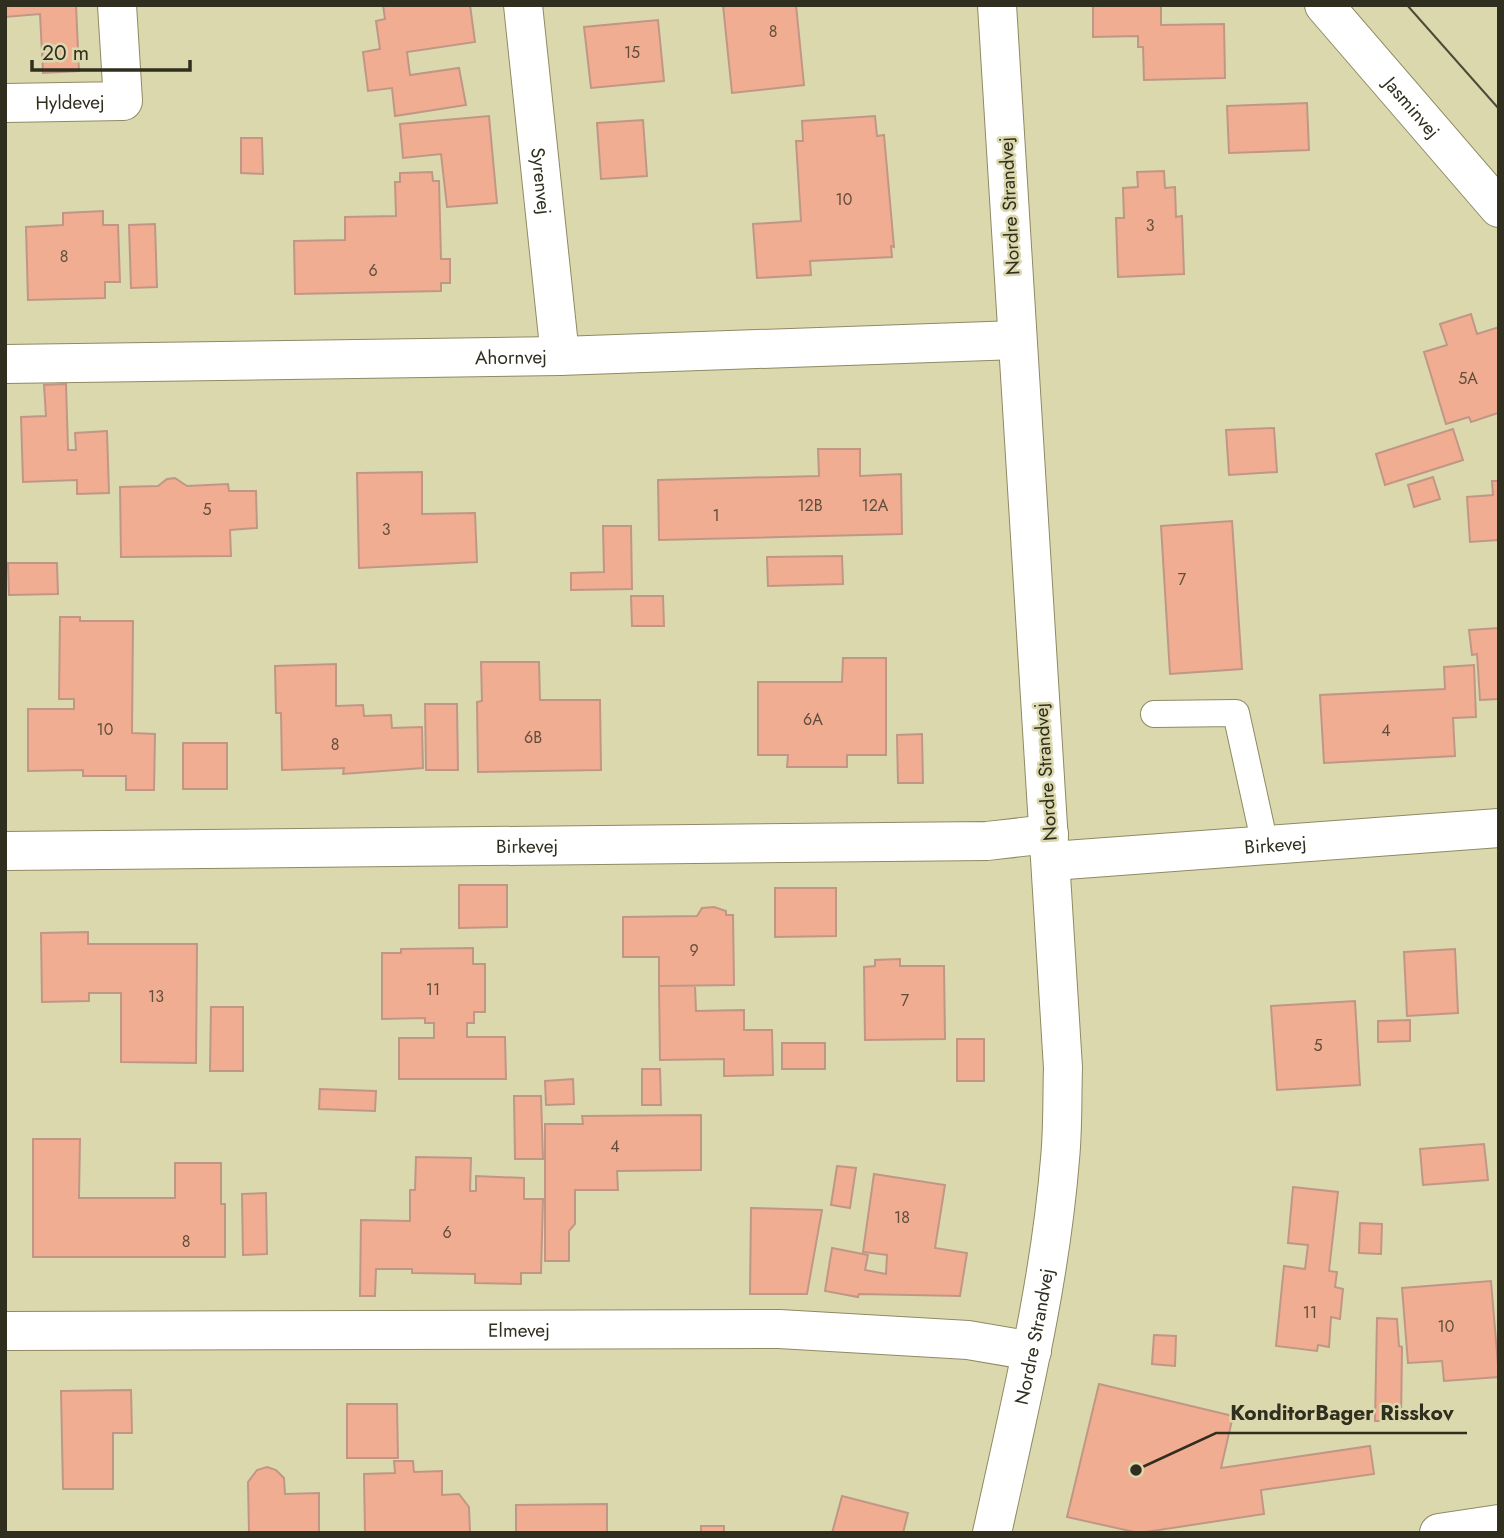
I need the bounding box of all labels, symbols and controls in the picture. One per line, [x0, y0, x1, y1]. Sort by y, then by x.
house number: 8 [769, 20, 777, 43]
scale bar [32, 28, 189, 72]
text: 20 m [42, 38, 89, 68]
house number: 15 [624, 41, 640, 64]
street label: Jasminvej [1376, 69, 1446, 144]
street label: Hyldevej [35, 88, 105, 116]
street label: Nordre Strandvej [992, 136, 1027, 276]
street label: Syrenvej [524, 146, 558, 216]
house number: 10 [836, 188, 852, 211]
house number: 3 [1146, 214, 1155, 237]
house number: 8 [60, 245, 68, 268]
house number: 6 [368, 259, 378, 282]
street label: Ahornvej [475, 343, 547, 371]
house number: 5A [1458, 367, 1478, 390]
house number: 12B [797, 494, 823, 517]
house number: 12A [862, 494, 889, 517]
house number: 5 [202, 498, 212, 521]
house number: 1 [712, 504, 720, 527]
house number: 3 [382, 518, 391, 541]
house number: 7 [1178, 568, 1187, 591]
street label: Nordre Strandvej [1027, 702, 1064, 842]
house number: 6A [803, 708, 823, 731]
house number: 10 [97, 718, 113, 741]
house number: 4 [1381, 719, 1391, 742]
house number: 6B [524, 726, 542, 749]
house number: 8 [331, 733, 339, 756]
street label: Birkevej [1243, 829, 1308, 861]
street label: Birkevej [496, 832, 558, 860]
house number: 9 [689, 939, 699, 962]
house number: 11 [426, 978, 440, 1001]
house number: 13 [148, 985, 164, 1008]
house number: 7 [901, 989, 910, 1012]
house number: 5 [1313, 1034, 1323, 1057]
house number: 4 [610, 1135, 620, 1158]
house number: 18 [894, 1206, 910, 1229]
house number: 6 [442, 1221, 452, 1244]
house number: 8 [182, 1230, 190, 1253]
street label: Nordre Strandvej [1008, 1266, 1060, 1407]
house number: 11 [1303, 1301, 1317, 1324]
house number: 10 [1438, 1315, 1454, 1338]
street label: Elmevej [488, 1317, 550, 1344]
callout: KonditorBager Risskov [1216, 1391, 1467, 1433]
text: KonditorBager Risskov [1230, 1398, 1455, 1428]

